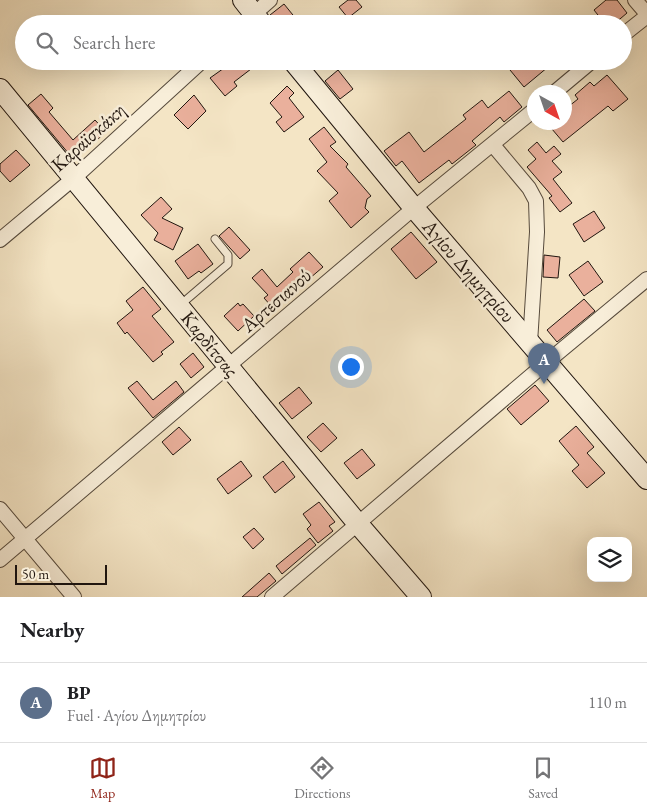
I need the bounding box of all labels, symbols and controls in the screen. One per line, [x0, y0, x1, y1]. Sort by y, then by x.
search box [15, 15, 632, 70]
icon: search [33, 29, 61, 57]
text: Search here [73, 30, 155, 55]
north arrow [527, 85, 572, 130]
street label: Καραϊσκάκη [45, 97, 131, 177]
street label: Αγίου Δημητρίου [416, 213, 521, 328]
street label: Αρτεσιανού [234, 262, 317, 338]
street label: Καρδίτσας [175, 306, 245, 383]
pin: A [528, 343, 560, 384]
your location [338, 354, 364, 380]
map controls [587, 537, 632, 582]
button: layers [587, 537, 632, 582]
scale bar [15, 562, 108, 585]
text: 50 m [22, 565, 49, 583]
text: Nearby [20, 616, 84, 643]
text: BP [67, 680, 90, 705]
text: A [30, 692, 42, 713]
text: 110 m [588, 692, 627, 713]
text: Fuel · Αγίου Δημητρίου [67, 705, 206, 726]
tab: Map [89, 754, 117, 802]
tab: Directions [294, 754, 351, 802]
tab: Saved [528, 754, 558, 802]

